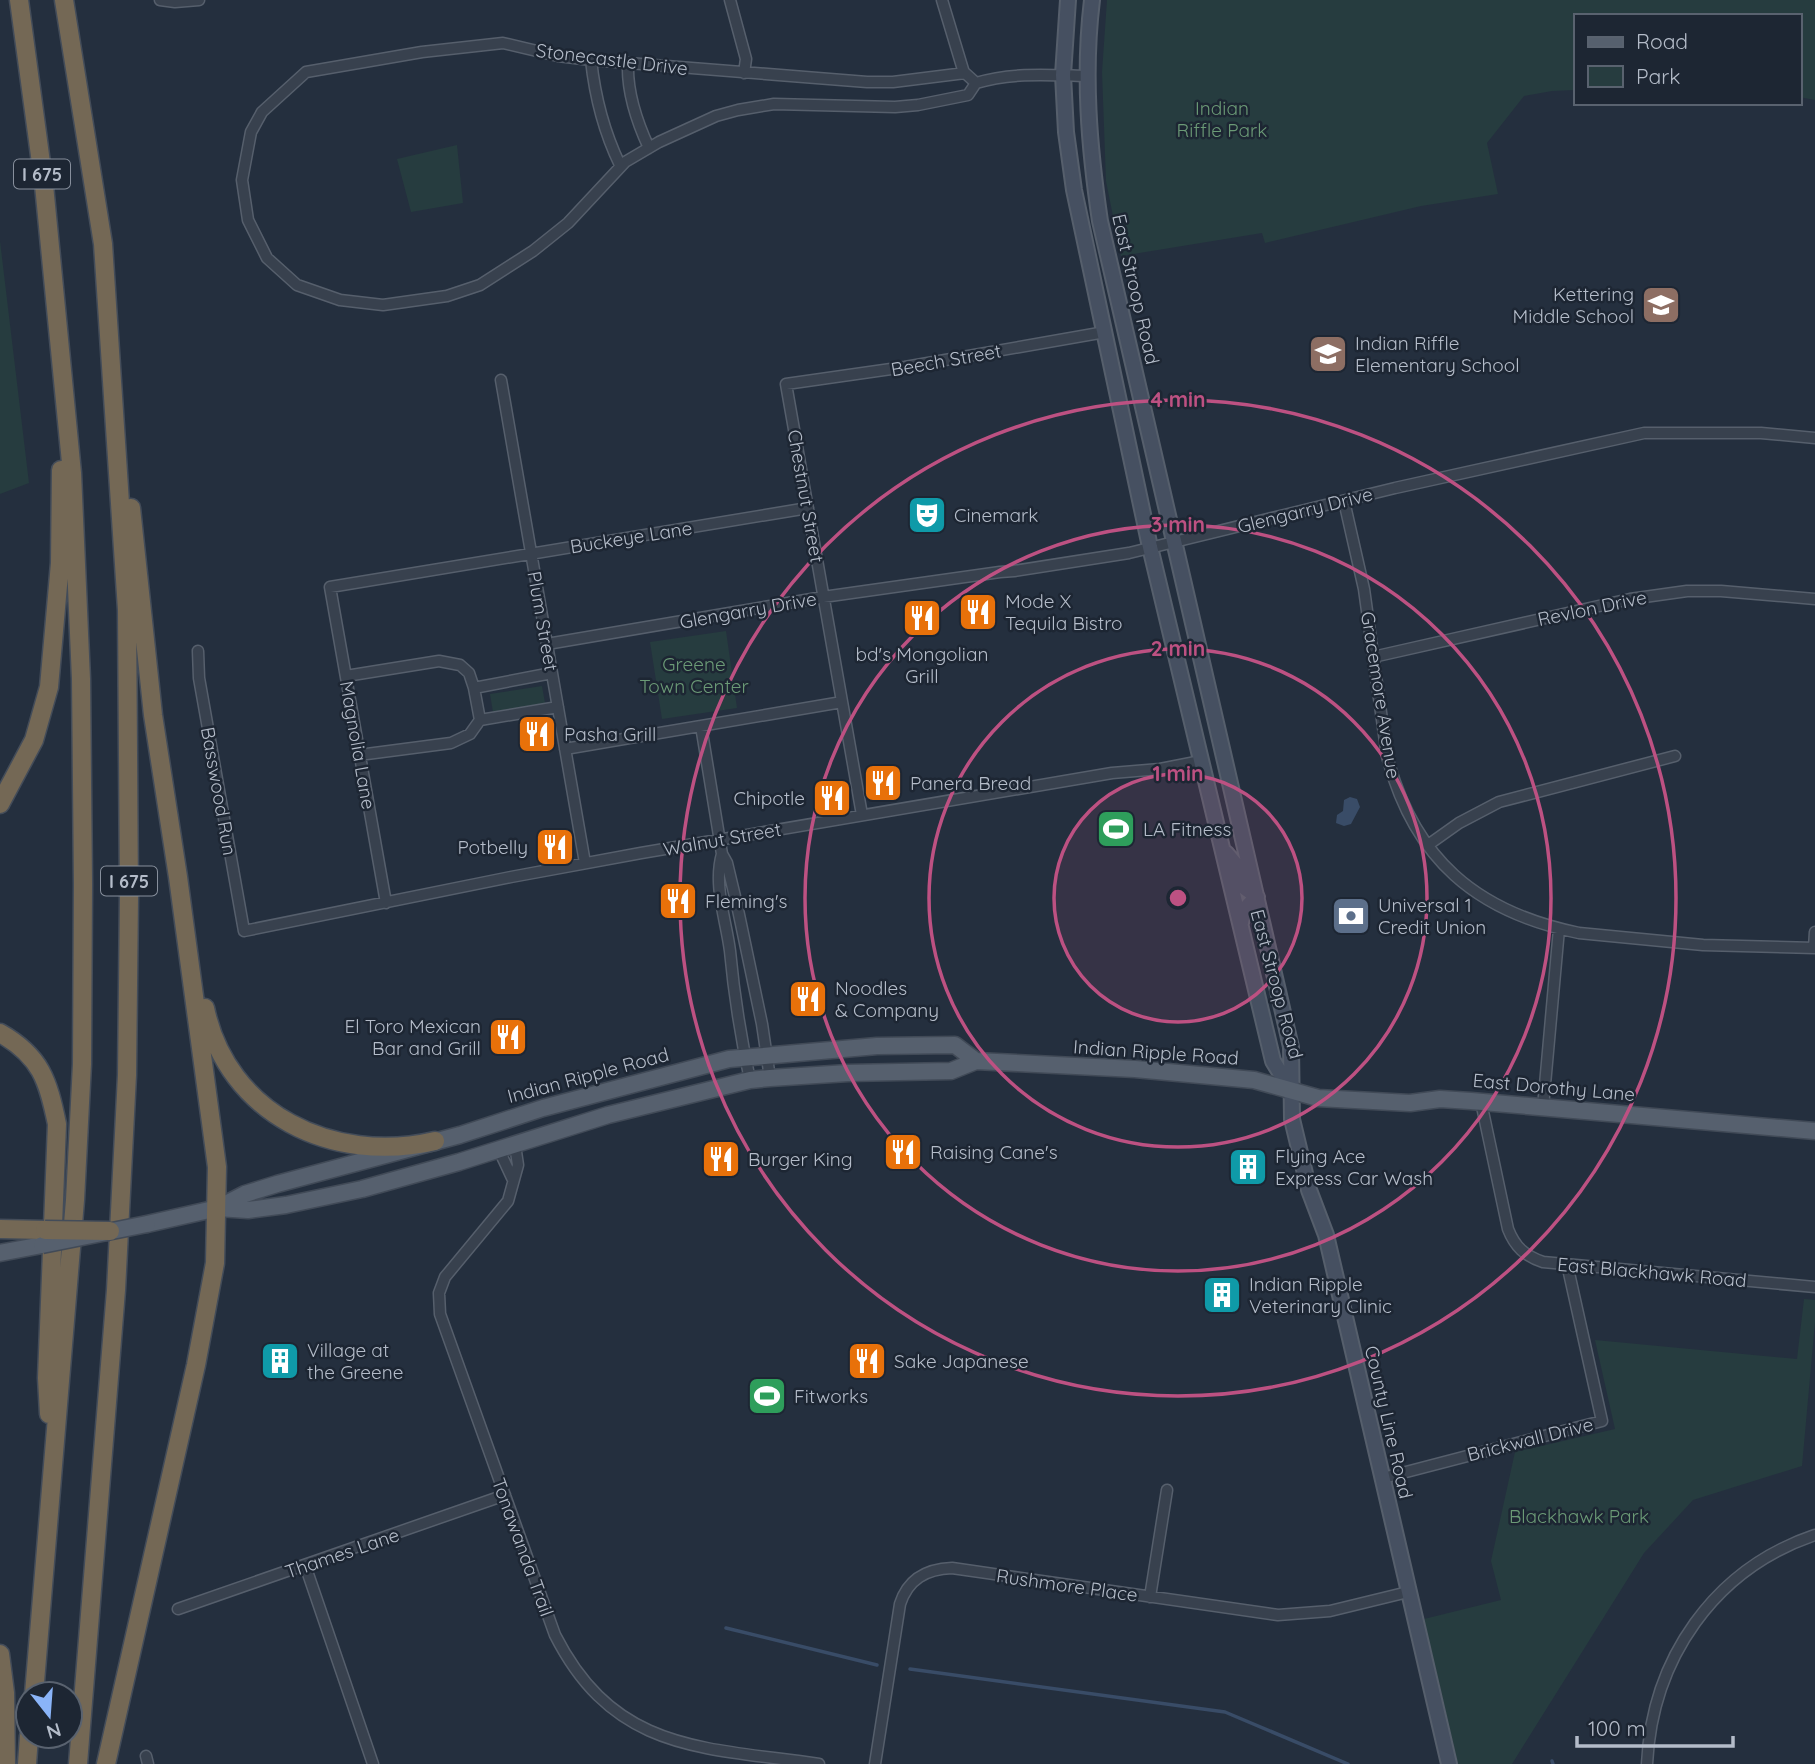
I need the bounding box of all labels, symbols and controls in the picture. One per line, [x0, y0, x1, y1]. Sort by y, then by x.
legend [1574, 14, 1801, 105]
text: Road [1636, 28, 1688, 54]
street label: Stonecastle Drive [535, 38, 689, 80]
text: Park [1636, 63, 1680, 89]
park label: Indian Riffle Park [1177, 96, 1267, 142]
road number: I 675 [14, 160, 70, 188]
street label: East Stroop Road [1107, 211, 1165, 367]
place label: Kettering Middle School [1512, 282, 1634, 328]
school or university icon: Kettering Middle School [1640, 284, 1682, 326]
place label: Indian Riffle Elementary School [1355, 331, 1520, 377]
school or university icon: Indian Riffle Elementary School [1307, 333, 1349, 375]
street label: Beech Street [889, 338, 1003, 382]
text: 4 min [1150, 386, 1206, 412]
street label: Chestnut Street [782, 428, 830, 564]
street label: Glengarry Drive [1235, 482, 1375, 538]
theatre icon: Cinemark [906, 494, 948, 536]
place label: Cinemark [954, 503, 1039, 527]
text: 3 min [1151, 511, 1205, 537]
street label: Buckeye Lane [568, 515, 694, 559]
street label: Plum Street [522, 569, 564, 673]
street label: Revlon Drive [1535, 585, 1649, 631]
street label: Glengarry Drive [678, 586, 818, 634]
place label: Mode X Tequila Bistro [1005, 589, 1123, 635]
restaurant icon: Mode X Tequila Bistro [957, 591, 999, 633]
restaurant icon: bd's Mongolian Grill [901, 597, 943, 639]
street label: Gracemore Avenue [1356, 610, 1406, 780]
text: 2 min [1151, 635, 1205, 661]
place label: bd's Mongolian Grill [856, 642, 988, 688]
park label: Greene Town Center [639, 652, 750, 698]
street label: Magnolia Lane [335, 679, 381, 811]
restaurant icon: Pasha Grill [516, 713, 558, 755]
place label: Pasha Grill [564, 722, 656, 746]
street label: Basswood Run [196, 725, 242, 857]
text: 1 min [1153, 760, 1203, 786]
restaurant icon: Panera Bread [862, 762, 904, 804]
place label: Panera Bread [910, 771, 1031, 795]
restaurant icon: Chipotle [811, 777, 853, 819]
place label: Chipotle [733, 786, 805, 810]
sports icon: LA Fitness [1095, 808, 1137, 850]
street label: Walnut Street [661, 817, 783, 861]
place label: LA Fitness [1143, 817, 1231, 841]
restaurant icon: Potbelly [534, 826, 576, 868]
place label: Potbelly [457, 835, 528, 859]
road number: I 675 [101, 866, 157, 896]
restaurant icon: Fleming's [657, 880, 699, 922]
centre of rings [1166, 886, 1190, 910]
place label: Fleming's [705, 889, 788, 913]
place label: Universal 1 Credit Union [1378, 893, 1486, 939]
bank icon: Universal 1 Credit Union [1330, 895, 1372, 937]
street label: East Stroop Road [1246, 907, 1308, 1061]
place label: Noodles & Company [835, 976, 939, 1022]
restaurant icon: Noodles & Company [787, 978, 829, 1020]
place label: El Toro Mexican Bar and Grill [345, 1014, 481, 1060]
restaurant icon: El Toro Mexican Bar and Grill [487, 1016, 529, 1058]
street label: Indian Ripple Road [1072, 1034, 1240, 1070]
street label: Indian Ripple Road [505, 1042, 671, 1108]
street label: East Dorothy Lane [1472, 1068, 1636, 1106]
restaurant icon: Raising Cane's [882, 1131, 924, 1173]
restaurant icon: Burger King [700, 1138, 742, 1180]
place label: Raising Cane's [930, 1140, 1058, 1164]
place label: Flying Ace Express Car Wash [1275, 1144, 1433, 1190]
building icon: Flying Ace Express Car Wash [1227, 1146, 1269, 1188]
place label: Burger King [748, 1147, 853, 1171]
street label: East Blackhawk Road [1556, 1252, 1748, 1292]
place label: Indian Ripple Veterinary Clinic [1249, 1272, 1392, 1318]
building icon: Indian Ripple Veterinary Clinic [1201, 1274, 1243, 1316]
place label: Village at the Greene [307, 1338, 403, 1384]
building icon: Village at the Greene [259, 1340, 301, 1382]
restaurant icon: Sake Japanese [846, 1340, 888, 1382]
street label: County Line Road [1360, 1343, 1418, 1501]
place label: Sake Japanese [894, 1349, 1029, 1373]
sports icon: Fitworks [746, 1375, 788, 1417]
place label: Fitworks [794, 1384, 868, 1408]
street label: Brickwall Drive [1464, 1412, 1596, 1466]
street label: Tonawanda Trail [487, 1475, 559, 1619]
park label: Blackhawk Park [1509, 1504, 1649, 1528]
street label: Thames Lane [282, 1522, 402, 1584]
street label: Rushmore Place [995, 1563, 1139, 1607]
north arrow [14, 1680, 84, 1750]
scale bar [1577, 1704, 1733, 1748]
text: 100 m [1588, 1715, 1646, 1741]
text: N [44, 1718, 64, 1745]

